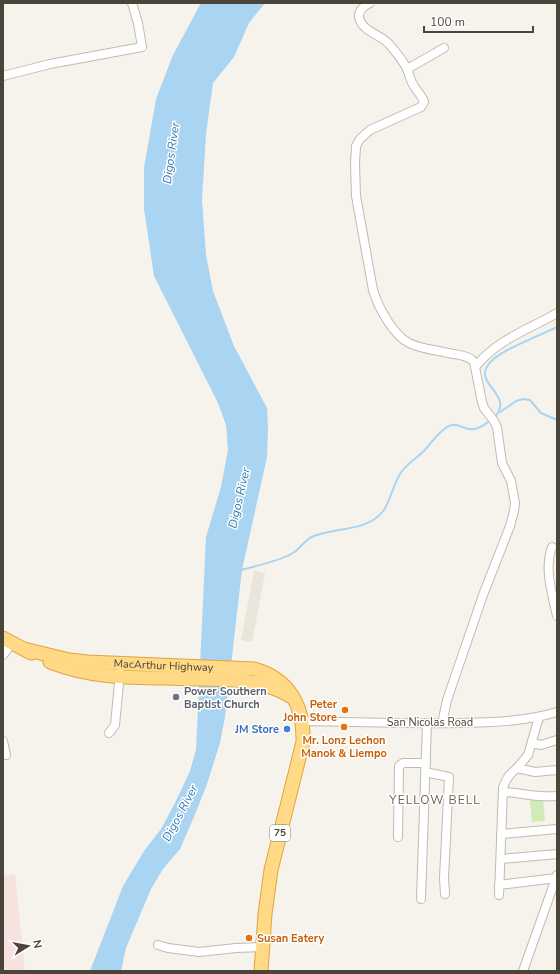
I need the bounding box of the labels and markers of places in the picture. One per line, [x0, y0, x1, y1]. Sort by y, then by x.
place label: Power Southern Baptist Church [184, 684, 267, 712]
marker: Power Southern Baptist Church [171, 692, 181, 702]
place label: Peter John Store [282, 697, 338, 725]
marker: Peter John Store [340, 705, 350, 715]
place label: JM Store [234, 722, 279, 737]
marker: Mr. Lonz Lechon Manok & Liempo [339, 722, 349, 732]
marker: JM Store [282, 724, 292, 734]
place label: Mr. Lonz Lechon Manok & Liempo [301, 733, 387, 761]
place label: Susan Eatery [257, 931, 324, 946]
marker: Susan Eatery [244, 933, 254, 943]

